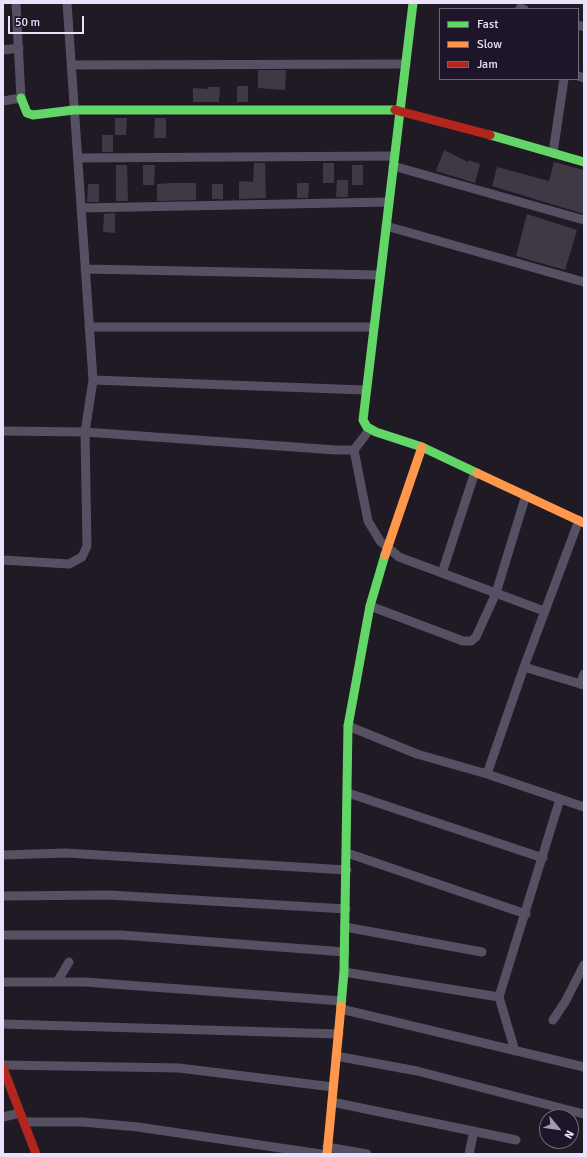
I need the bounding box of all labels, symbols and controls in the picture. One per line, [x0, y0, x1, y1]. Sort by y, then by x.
scale bar [10, 8, 86, 34]
legend [439, 8, 579, 80]
text: 50 m [15, 15, 40, 30]
text: Fast [477, 17, 498, 32]
text: Slow [477, 37, 502, 52]
text: Jam [477, 57, 498, 72]
north arrow [539, 1109, 579, 1149]
text: N [562, 1128, 577, 1141]

